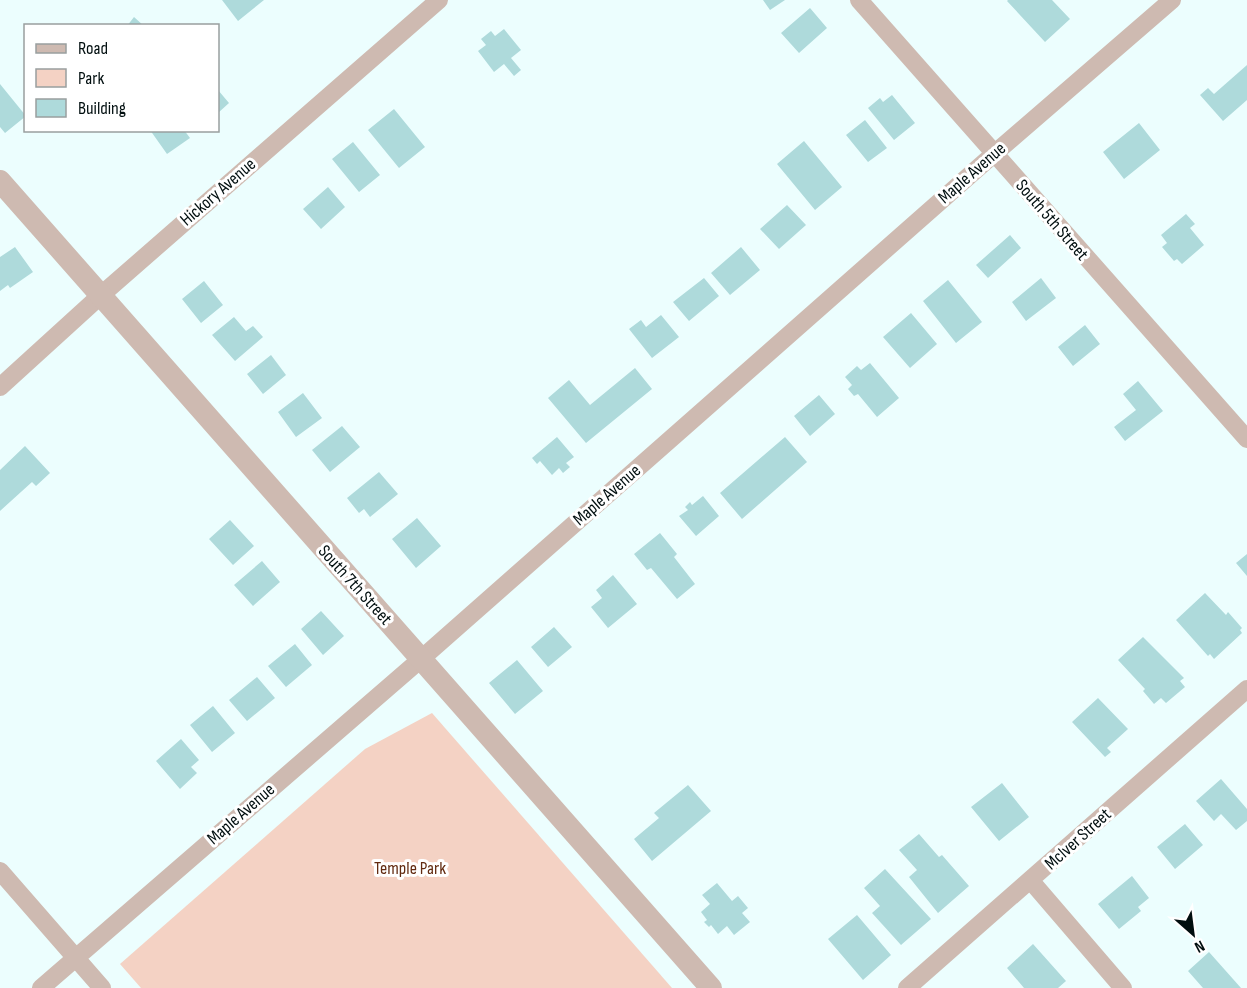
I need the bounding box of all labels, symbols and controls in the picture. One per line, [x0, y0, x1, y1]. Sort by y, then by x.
legend [24, 24, 219, 132]
text: Road [78, 38, 108, 59]
text: Park [78, 68, 104, 89]
text: Building [78, 98, 126, 119]
street label: Maple Avenue [934, 138, 1010, 208]
street label: Hickory Avenue [176, 154, 260, 230]
street label: South 5th Street [1011, 175, 1093, 265]
street label: Maple Avenue [569, 460, 645, 530]
street label: South 7th Street [314, 541, 397, 630]
street label: Maple Avenue [203, 779, 279, 849]
street label: McIver Street [1041, 804, 1116, 874]
park label: Temple Park [374, 858, 446, 879]
north arrow [1163, 904, 1223, 964]
text: N [1191, 936, 1208, 956]

